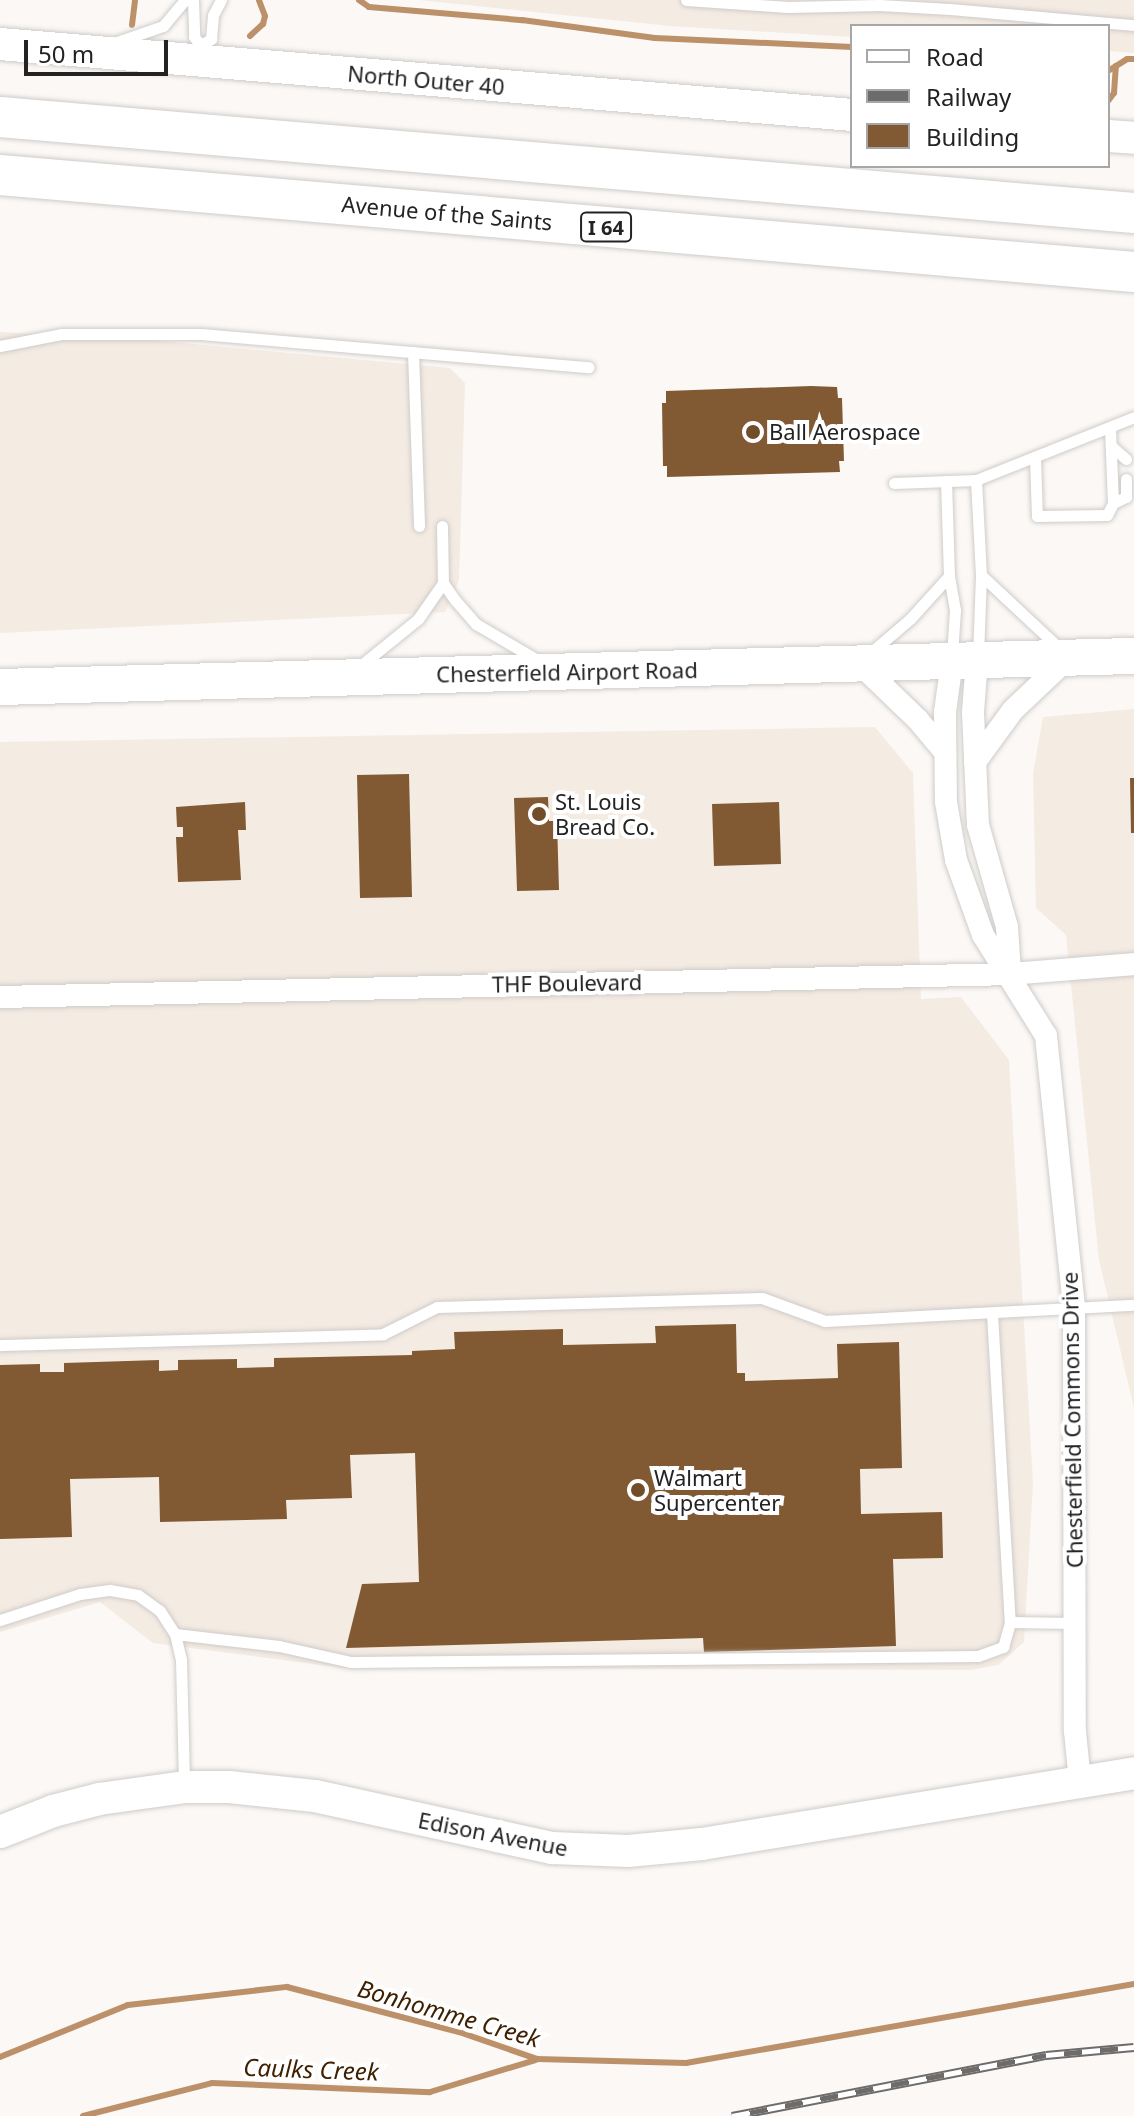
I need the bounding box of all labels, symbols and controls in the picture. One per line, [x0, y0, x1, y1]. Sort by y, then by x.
scale bar [28, 24, 172, 74]
legend [850, 24, 1110, 168]
text: 50 m [38, 37, 94, 70]
text: Road [926, 40, 984, 73]
street label: North Outer 40 [346, 60, 506, 100]
text: Railway [926, 80, 1011, 113]
text: Building [926, 120, 1019, 153]
street label: Avenue of the Saints [341, 191, 553, 235]
road number: I 64 [580, 211, 632, 243]
place label: Ball Aerospace [769, 419, 921, 445]
marker: Ball Aerospace [744, 423, 762, 441]
street label: Chesterfield Airport Road [436, 657, 698, 687]
place label: St. Louis Bread Co. [555, 788, 655, 840]
marker: St. Louis Bread Co. [530, 805, 548, 823]
street label: THF Boulevard [492, 968, 642, 998]
street label: Chesterfield Commons Drive [1056, 1272, 1088, 1568]
place label: Walmart Supercenter [654, 1464, 780, 1516]
marker: Walmart Supercenter [629, 1481, 647, 1499]
street label: Edison Avenue [416, 1807, 570, 1861]
water label: Bonhomme Creek [354, 1973, 544, 2053]
water label: Caulks Creek [243, 2052, 379, 2086]

